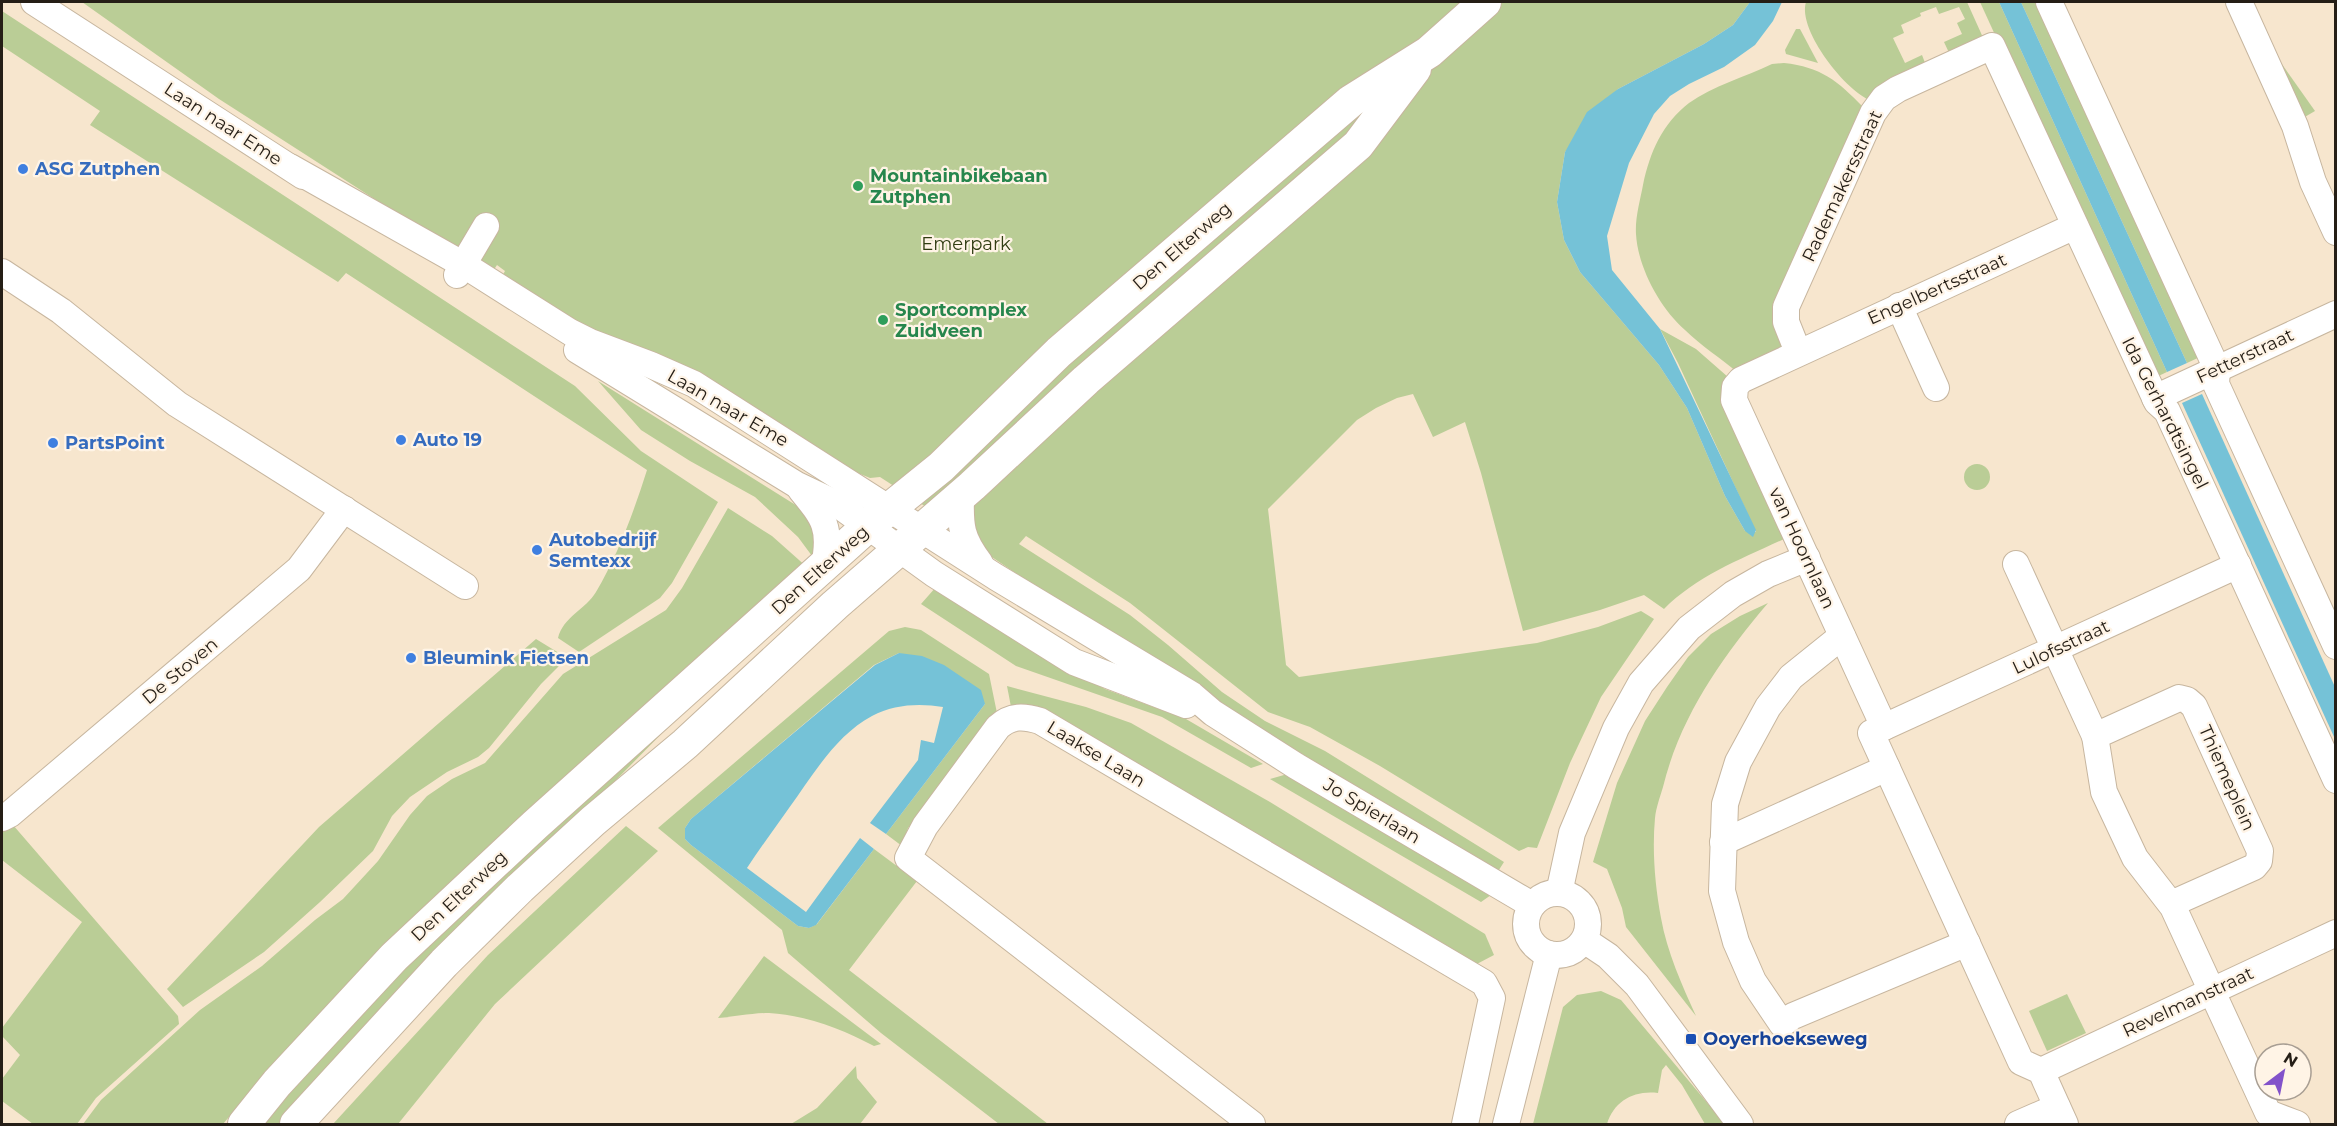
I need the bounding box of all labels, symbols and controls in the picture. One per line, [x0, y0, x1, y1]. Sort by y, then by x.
street label: Laan naar Eme [160, 78, 286, 170]
street label: Rademakersstraat [1797, 107, 1887, 265]
place label: ASG Zutphen [34, 158, 160, 180]
marker: ASG Zutphen [16, 162, 30, 176]
place label: Mountainbikebaan Zutphen [870, 165, 1048, 208]
marker: Mountainbikebaan Zutphen [851, 179, 865, 193]
street label: Den Elterweg [1128, 197, 1236, 295]
park label: Emerpark [921, 233, 1011, 255]
street label: Engelbertsstraat [1864, 248, 2010, 330]
place label: Sportcomplex Zuidveen [895, 299, 1027, 342]
marker: Sportcomplex Zuidveen [876, 313, 890, 327]
street label: Fetterstraat [2193, 324, 2297, 388]
street label: Ida Gerhardtsingel [2117, 333, 2213, 493]
street label: Laan naar Eme [664, 364, 793, 452]
place label: Auto 19 [412, 429, 482, 451]
place label: PartsPoint [65, 432, 165, 454]
marker: Auto 19 [394, 433, 408, 447]
marker: PartsPoint [46, 436, 60, 450]
street label: van Hoornlaan [1764, 484, 1840, 612]
street label: Den Elterweg [767, 521, 873, 619]
place label: Autobedrijf Semtexx [548, 529, 657, 572]
marker: Autobedrijf Semtexx [530, 543, 544, 557]
street label: Lulofsstraat [2009, 615, 2113, 679]
street label: De Stoven [138, 633, 222, 709]
place label: Bleumink Fietsen [423, 647, 589, 669]
marker: Bleumink Fietsen [404, 651, 418, 665]
street label: Laakse Laan [1043, 716, 1149, 792]
street label: Thiemeplein [2194, 722, 2260, 834]
street label: Jo Spierlaan [1319, 773, 1425, 849]
street label: Den Elterweg [406, 846, 512, 946]
street label: Revelmanstraat [2119, 962, 2257, 1042]
place label: Ooyerhoekseweg [1703, 1028, 1868, 1050]
marker: Ooyerhoekseweg [1684, 1032, 1698, 1046]
north arrow [2253, 1042, 2313, 1102]
text: N [2280, 1048, 2301, 1071]

